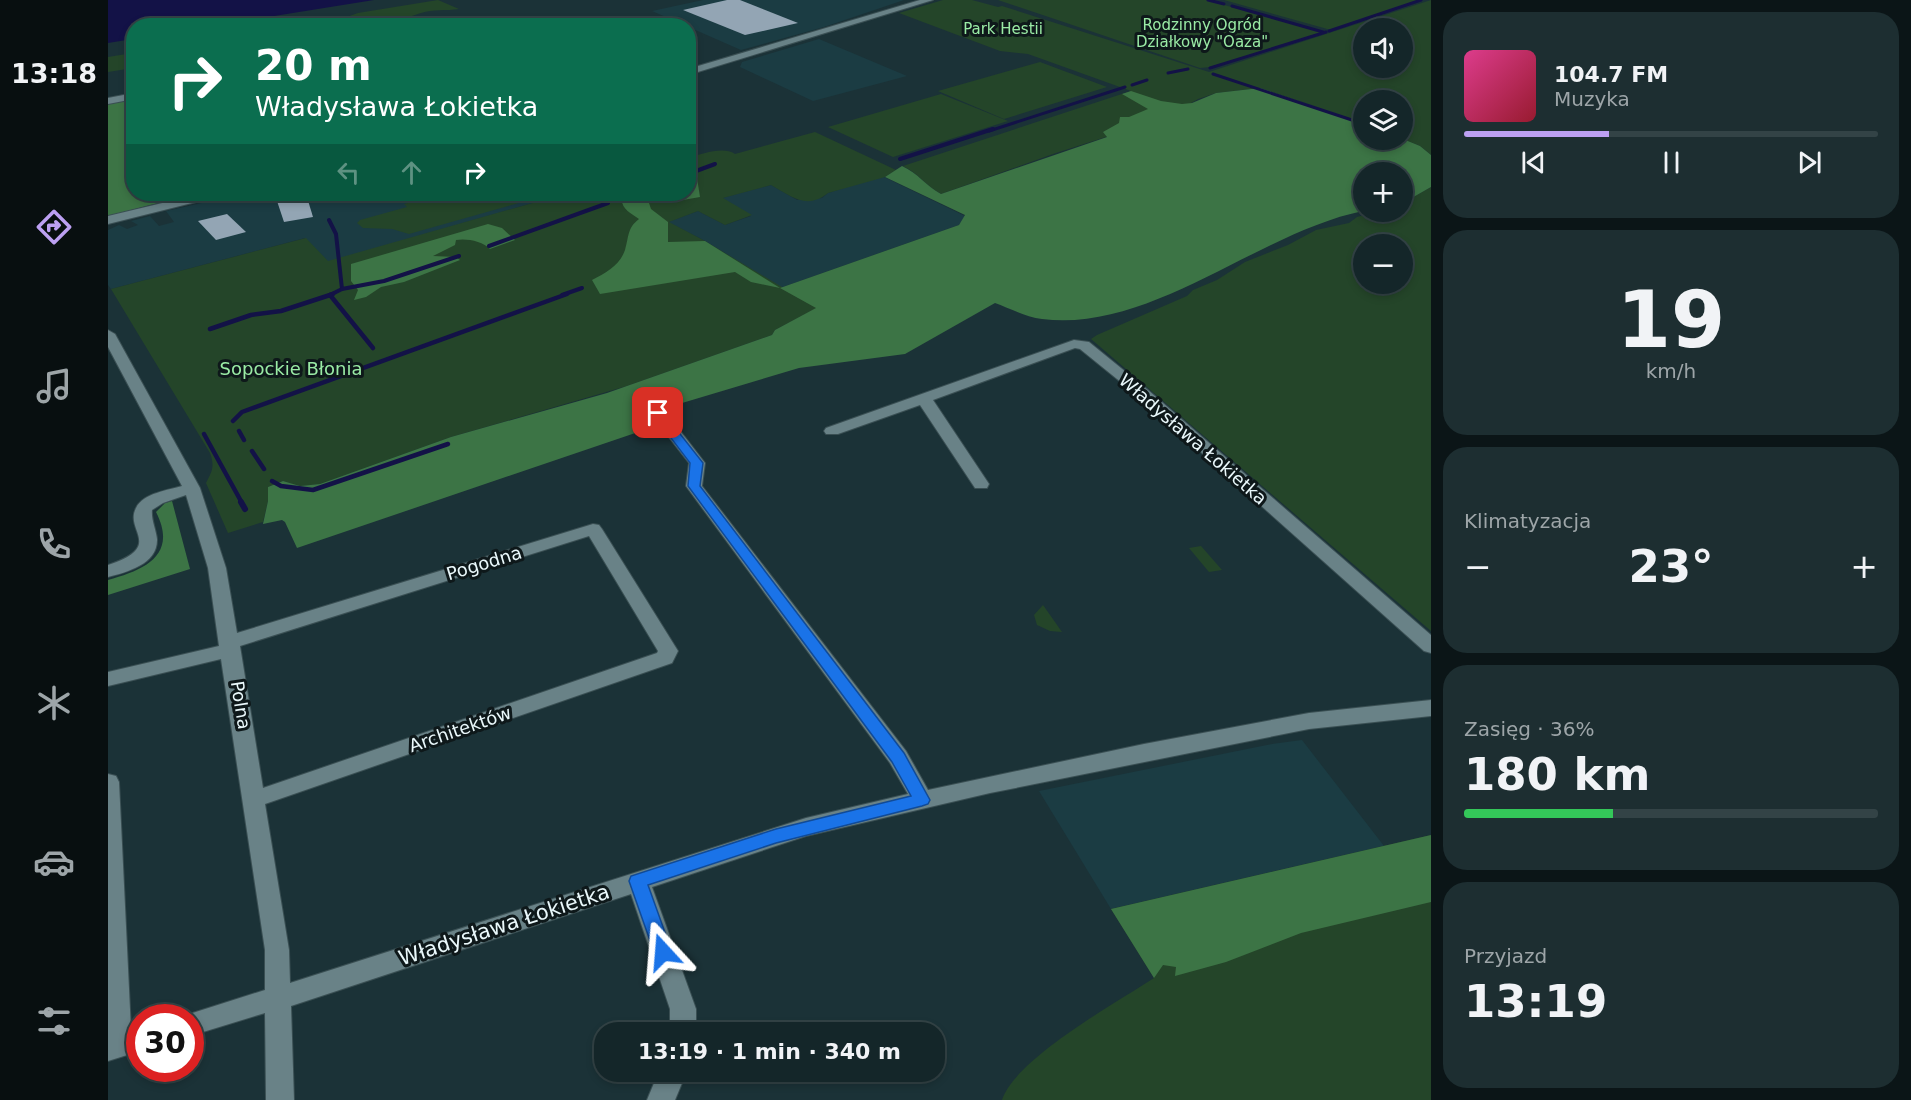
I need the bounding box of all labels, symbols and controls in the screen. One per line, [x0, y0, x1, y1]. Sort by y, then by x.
park label: Rodzinny Ogród Działkowy "Oaza" [1136, 16, 1268, 51]
map controls [1353, 18, 1413, 294]
button: sound [1353, 18, 1413, 78]
park label: Park Hestii [963, 20, 1043, 38]
text: 20 m [255, 41, 372, 90]
icon: right [156, 42, 234, 120]
text: 13:18 [11, 58, 97, 89]
text: 104.7 FM [1554, 62, 1668, 87]
text: Muzyka [1554, 87, 1630, 111]
button: layers [1353, 90, 1413, 150]
text: Władysława Łokietka [255, 91, 538, 122]
icon: previous [1517, 146, 1550, 179]
icon: pause [1655, 146, 1688, 179]
icon: next [1793, 146, 1826, 179]
icon: left [332, 156, 365, 189]
icon: ahead [395, 156, 428, 189]
icon: right [458, 156, 491, 189]
button: + [1353, 162, 1413, 222]
icon: directions [33, 206, 75, 248]
button: − [1353, 234, 1413, 294]
text: 19 [1617, 275, 1725, 365]
park label: Sopockie Błonia [220, 358, 362, 379]
text: km/h [1646, 359, 1696, 383]
icon: music [33, 365, 75, 407]
street label: Władysława Łokietka [1115, 369, 1271, 509]
pin [632, 387, 683, 438]
icon: arrive [641, 396, 674, 429]
text: Klimatyzacja [1464, 509, 1591, 533]
icon: phone [33, 523, 75, 565]
text: 23° [1628, 540, 1714, 593]
street label: Pogodna [444, 542, 524, 584]
text: − [1464, 547, 1492, 586]
text: + [1850, 547, 1878, 586]
street label: Polna [227, 679, 255, 731]
icon: climate [33, 682, 75, 724]
street label: Architektów [406, 702, 514, 756]
text: Zasięg · 36% [1464, 717, 1594, 741]
text: 180 km [1464, 748, 1650, 801]
icon: car [33, 841, 75, 883]
street label: Władysława Łokietka [396, 880, 612, 970]
position arrow [631, 920, 695, 984]
text: Przyjazd [1464, 944, 1547, 968]
text: 13:19 [1464, 975, 1607, 1028]
icon: filters [33, 1000, 75, 1042]
speed limit sign: 30 [126, 1004, 204, 1082]
text: 13:19 · 1 min · 340 m [638, 1039, 901, 1064]

